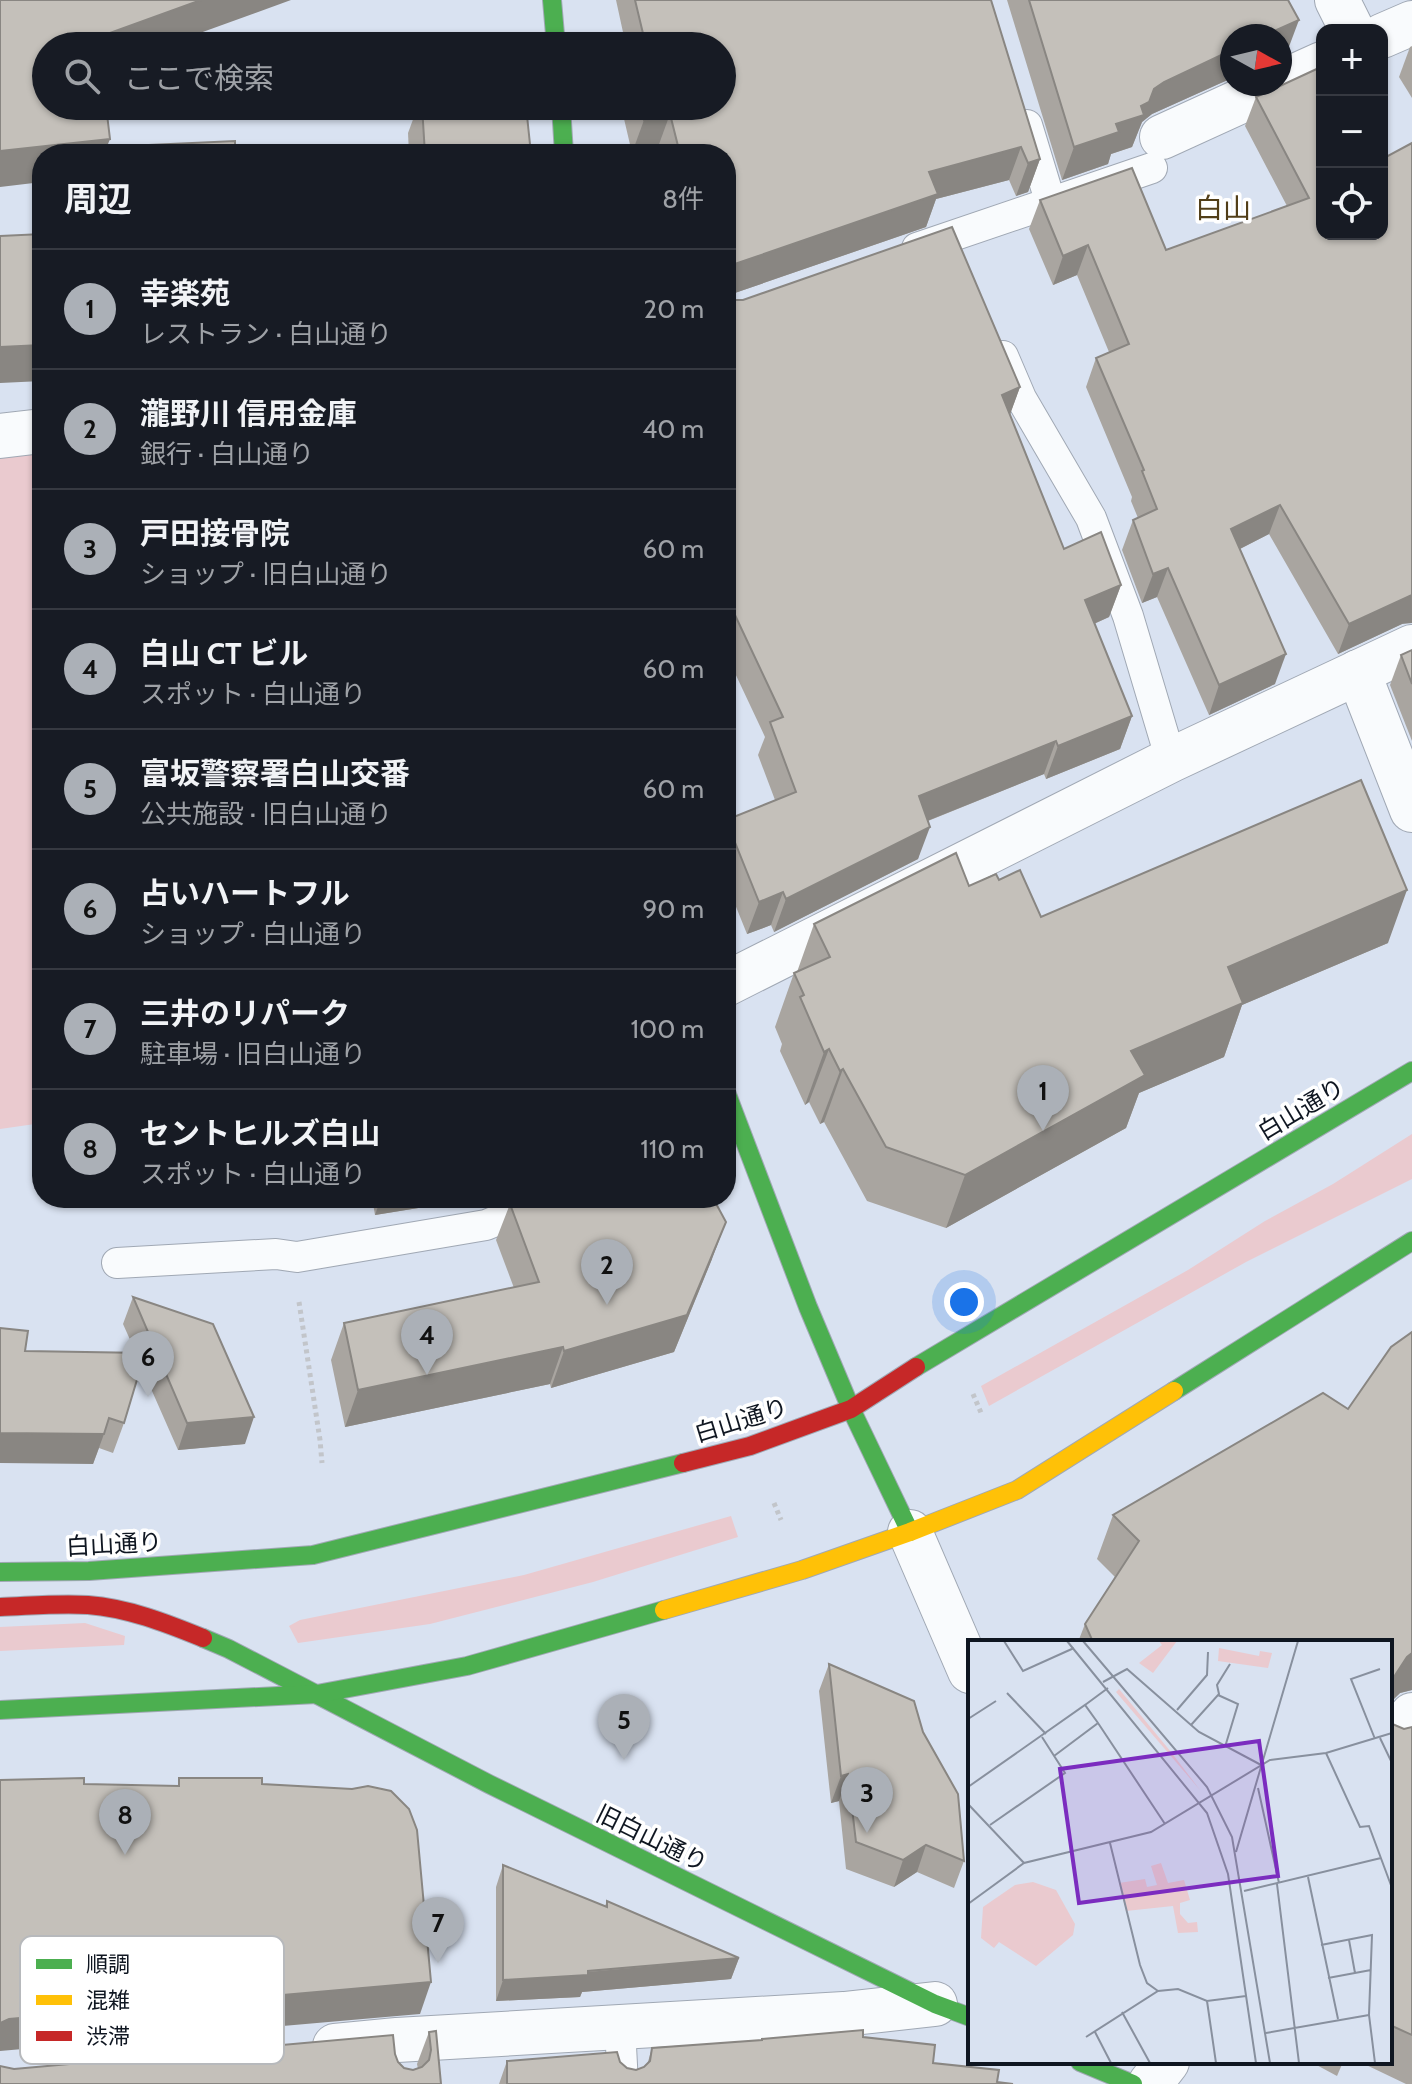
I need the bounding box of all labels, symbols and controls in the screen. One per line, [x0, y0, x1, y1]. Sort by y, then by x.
north arrow [1220, 24, 1292, 96]
map controls [1316, 24, 1388, 240]
button: + [1316, 24, 1388, 96]
search box [32, 32, 736, 120]
icon: search [60, 54, 104, 98]
text: ここで検索 [124, 60, 274, 97]
button: − [1316, 96, 1388, 168]
button: locate [1316, 168, 1388, 240]
text: 周辺 [64, 178, 132, 220]
text: 8件 [662, 183, 704, 215]
district label: 白山 [1195, 191, 1251, 225]
text: 幸楽苑 [140, 275, 230, 312]
text: 1 [85, 293, 95, 325]
text: 20 m [644, 293, 704, 325]
text: レストラン · 白山通り [140, 318, 392, 350]
text: 瀧野川 信用金庫 [140, 395, 357, 432]
text: 2 [83, 413, 97, 445]
text: 40 m [642, 413, 704, 445]
text: 銀行 · 白山通り [140, 438, 314, 470]
text: 戸田接骨院 [140, 515, 290, 552]
text: 3 [83, 533, 97, 565]
text: 60 m [642, 533, 704, 565]
text: ショップ · 旧白山通り [140, 558, 392, 590]
text: 白山 CT ビル [140, 635, 308, 672]
text: 4 [82, 653, 98, 685]
text: 60 m [642, 653, 704, 685]
text: スポット · 白山通り [140, 678, 366, 710]
text: 富坂警察署白山交番 [140, 755, 410, 792]
text: 5 [83, 773, 97, 805]
text: 60 m [642, 773, 704, 805]
text: 公共施設 · 旧白山通り [140, 798, 392, 830]
text: 占いハートフル [140, 875, 350, 912]
text: 6 [83, 893, 97, 925]
text: 90 m [642, 893, 704, 925]
text: ショップ · 白山通り [140, 918, 366, 950]
text: 三井のリパーク [140, 995, 350, 1032]
text: 7 [83, 1013, 97, 1045]
text: 100 m [631, 1013, 704, 1045]
text: 駐車場 · 旧白山通り [140, 1038, 366, 1070]
pin: 1 [1017, 1065, 1069, 1131]
street label: 白山通り [1252, 1072, 1350, 1146]
text: セントヒルズ白山 [140, 1115, 380, 1152]
text: 8 [82, 1133, 98, 1165]
text: 110 m [640, 1133, 704, 1165]
text: スポット · 白山通り [140, 1158, 366, 1190]
pin: 2 [581, 1239, 633, 1305]
your location [944, 1282, 984, 1322]
pin: 4 [401, 1309, 453, 1375]
pin: 6 [122, 1331, 174, 1397]
street label: 白山通り [691, 1392, 791, 1448]
street label: 白山通り [65, 1527, 163, 1561]
inset map [968, 1640, 1392, 2064]
pin: 5 [598, 1694, 650, 1760]
pin: 3 [841, 1767, 893, 1833]
pin: 8 [99, 1789, 151, 1855]
street label: 旧白山通り [592, 1799, 712, 1877]
pin: 7 [412, 1897, 464, 1963]
legend [20, 1936, 284, 2064]
text: 順調 [86, 1951, 130, 1978]
text: 混雑 [86, 1987, 130, 2014]
text: 渋滞 [86, 2023, 130, 2050]

